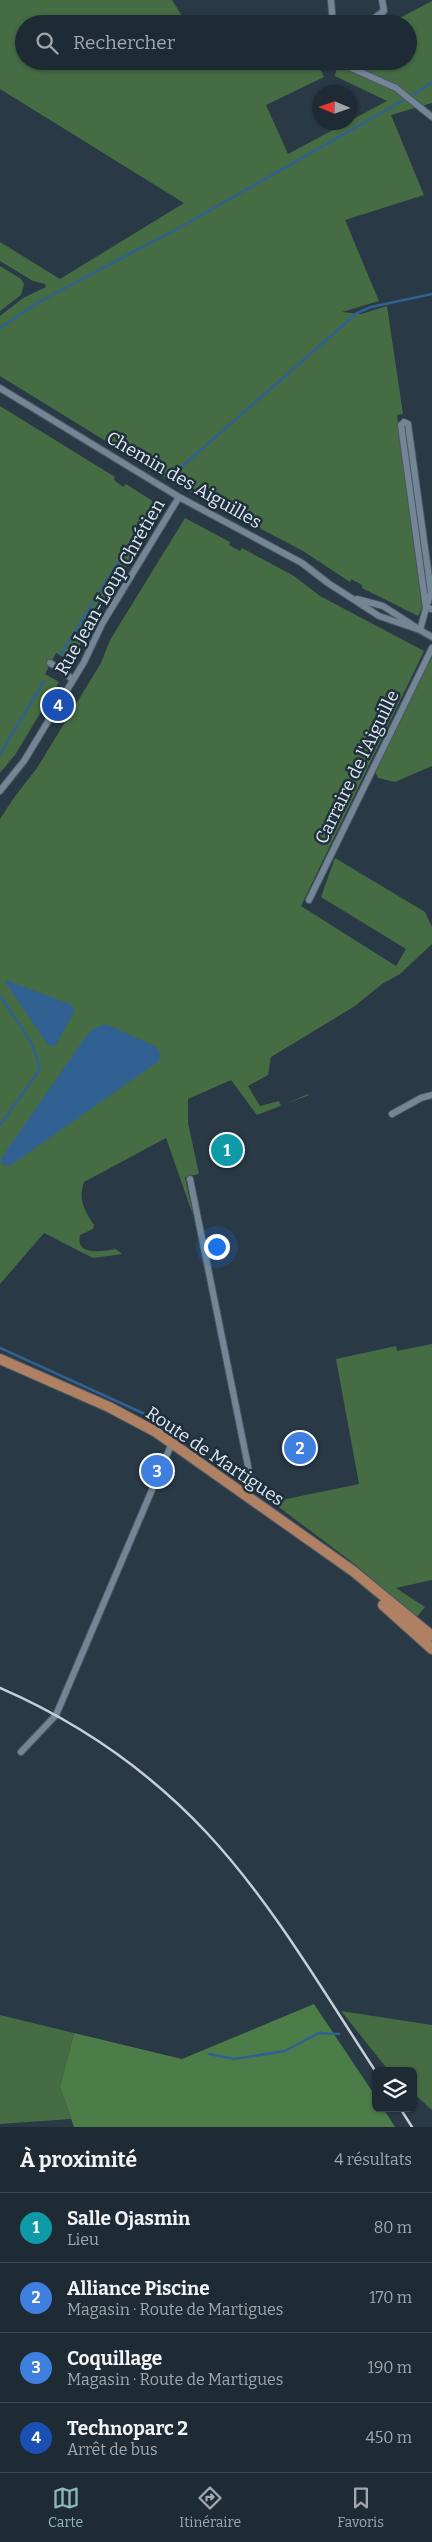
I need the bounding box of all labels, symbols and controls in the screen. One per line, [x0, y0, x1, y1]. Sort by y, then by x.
search box [15, 15, 417, 70]
icon: search [33, 29, 61, 57]
text: Rechercher [73, 31, 175, 54]
north arrow [312, 85, 357, 130]
street label: Chemin des Aiguilles [102, 427, 266, 533]
street label: Rue Jean-Loup Chrétien [51, 495, 170, 679]
pin: 4 [42, 686, 74, 724]
street label: Carraire de l'Aiguille [310, 687, 404, 847]
pin: 1 [211, 1131, 243, 1169]
your location [204, 1234, 230, 1260]
street label: Route de Martigues [142, 1402, 288, 1510]
pin: 2 [284, 1429, 316, 1467]
pin: 3 [141, 1452, 173, 1490]
map controls [372, 2067, 417, 2112]
button: layers [372, 2067, 417, 2112]
text: À proximité [20, 2147, 137, 2173]
text: 4 résultats [334, 2150, 412, 2169]
text: Salle Ojasmin [67, 2207, 190, 2230]
text: 1 [33, 2218, 39, 2237]
text: 80 m [374, 2218, 412, 2237]
text: Lieu [67, 2230, 99, 2249]
text: Alliance Piscine [67, 2277, 210, 2300]
text: 2 [31, 2288, 41, 2307]
text: 170 m [369, 2288, 412, 2307]
text: Magasin · Route de Martigues [67, 2300, 283, 2319]
text: Coquillage [67, 2347, 162, 2370]
text: 3 [31, 2358, 41, 2377]
text: 190 m [367, 2358, 412, 2377]
text: Magasin · Route de Martigues [67, 2370, 283, 2389]
text: Technoparc 2 [67, 2417, 188, 2440]
text: 4 [31, 2428, 41, 2447]
text: 450 m [365, 2428, 412, 2447]
text: Arrêt de bus [67, 2440, 158, 2459]
tab: Carte [48, 2484, 83, 2531]
tab: Itinéraire [179, 2484, 241, 2531]
tab: Favoris [337, 2484, 384, 2531]

